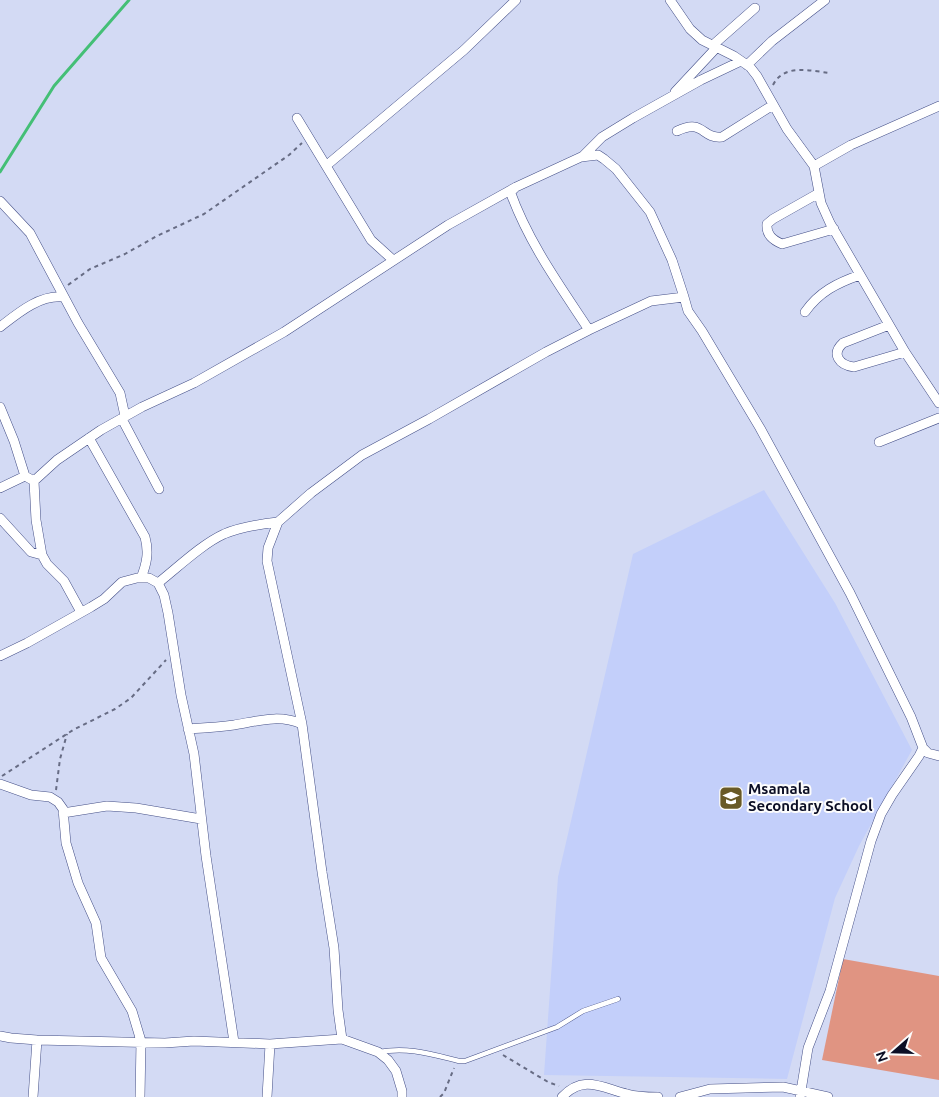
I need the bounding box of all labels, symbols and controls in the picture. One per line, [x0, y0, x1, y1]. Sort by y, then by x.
place label: Msamala Secondary School [748, 780, 873, 814]
school or university icon: Msamala Secondary School [718, 785, 744, 811]
north arrow [869, 1027, 919, 1077]
text: N [872, 1049, 891, 1064]

